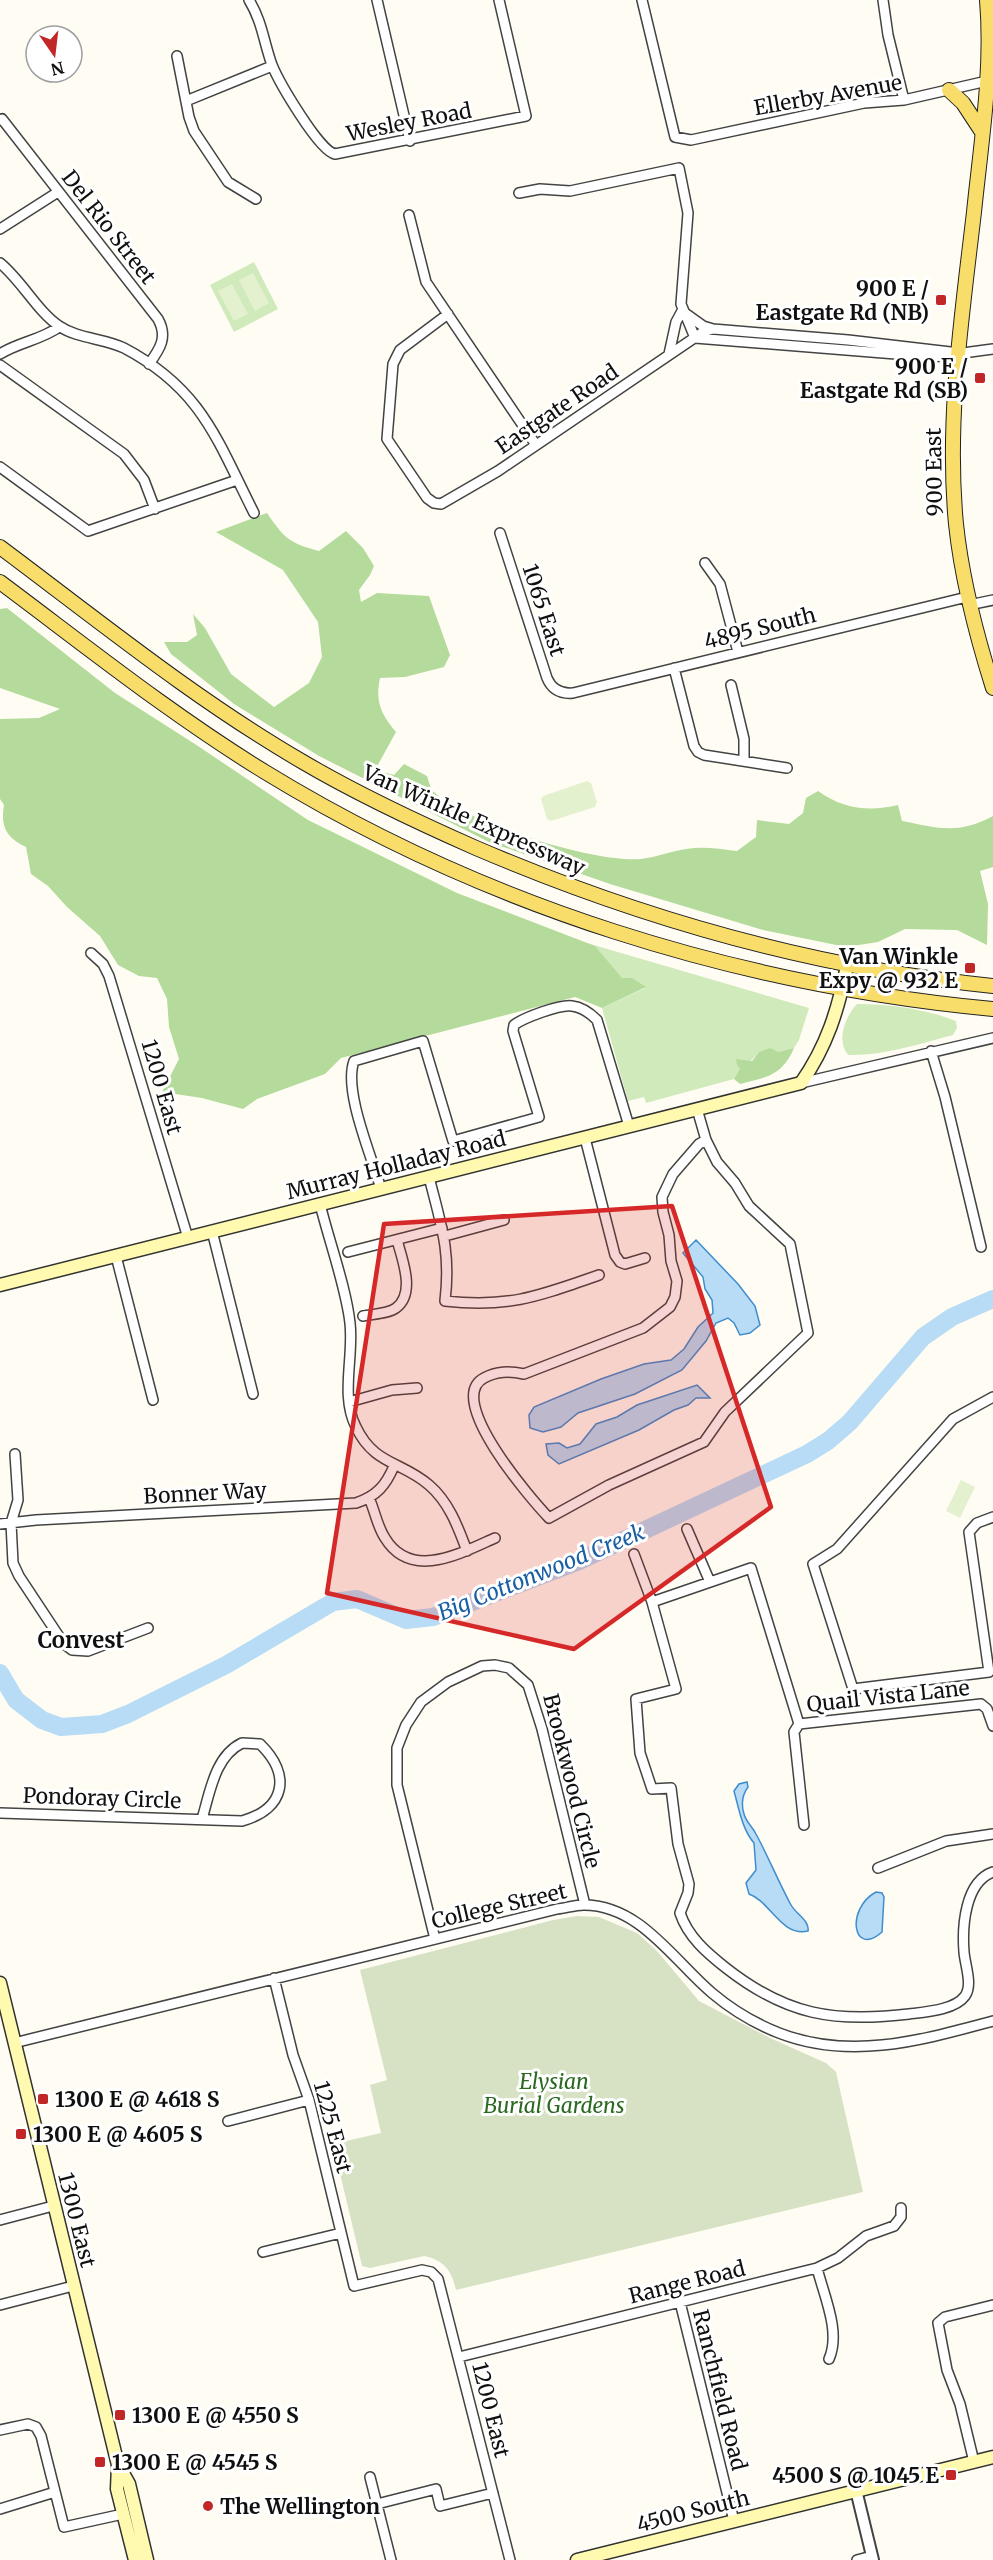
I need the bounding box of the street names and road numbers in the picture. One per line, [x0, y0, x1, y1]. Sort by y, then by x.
street label: Ellerby Avenue [752, 69, 904, 121]
street label: Wesley Road [343, 97, 474, 148]
street label: Del Rio Street [56, 165, 162, 289]
street label: Eastgate Road [491, 358, 624, 460]
street label: 900 East [920, 427, 948, 517]
street label: 1065 East [516, 561, 572, 659]
street label: 4895 South [701, 601, 819, 655]
street label: Van Winkle Expressway [358, 758, 590, 882]
street label: 1200 East [136, 1036, 188, 1138]
street label: Murray Holladay Road [284, 1125, 509, 1205]
street label: Bonner Way [143, 1476, 268, 1510]
street label: Quail Vista Lane [805, 1674, 971, 1718]
street label: Brookwood Circle [537, 1691, 607, 1871]
street label: Pondoray Circle [22, 1782, 182, 1814]
street label: College Street [429, 1877, 569, 1935]
street label: 1225 East [308, 2078, 358, 2176]
street label: 1300 East [52, 2170, 102, 2270]
street label: Range Road [626, 2254, 748, 2310]
street label: Ranchfield Road [687, 2307, 753, 2474]
street label: 1200 East [466, 2359, 516, 2461]
street label: 4500 South [634, 2484, 752, 2538]

